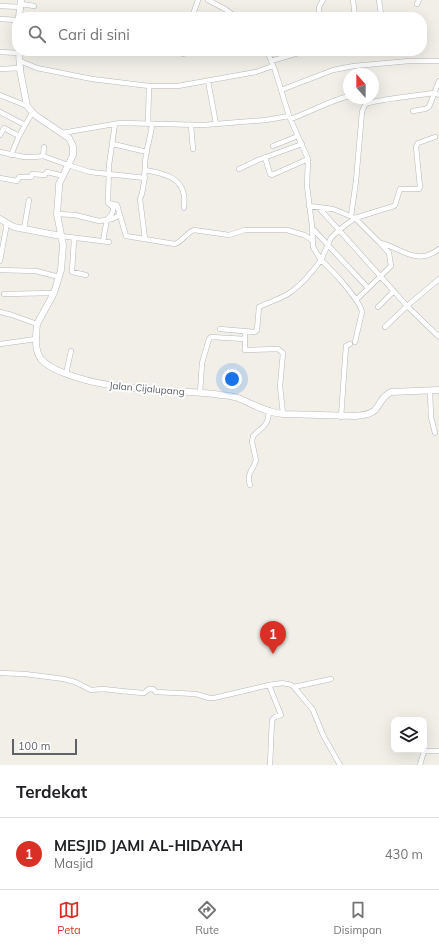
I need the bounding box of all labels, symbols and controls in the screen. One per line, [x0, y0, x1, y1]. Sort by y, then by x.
search box [12, 12, 427, 56]
icon: search [26, 23, 48, 45]
text: Cari di sini [58, 25, 130, 44]
north arrow [343, 68, 379, 104]
your location [222, 369, 242, 389]
street label: Jalan Cijalupang [109, 379, 185, 398]
pin: 1 [260, 621, 286, 654]
map controls [391, 717, 427, 753]
button: layers [391, 717, 427, 753]
scale bar [12, 737, 77, 756]
text: 100 m [18, 739, 50, 753]
text: Terdekat [16, 781, 87, 802]
text: MESJID JAMI AL-HIDAYAH [54, 836, 243, 855]
text: 1 [25, 846, 33, 862]
text: 430 m [385, 846, 423, 862]
text: Masjid [54, 855, 93, 871]
tab: Peta [57, 899, 81, 937]
tab: Rute [195, 899, 219, 937]
tab: Disimpan [333, 899, 382, 937]

